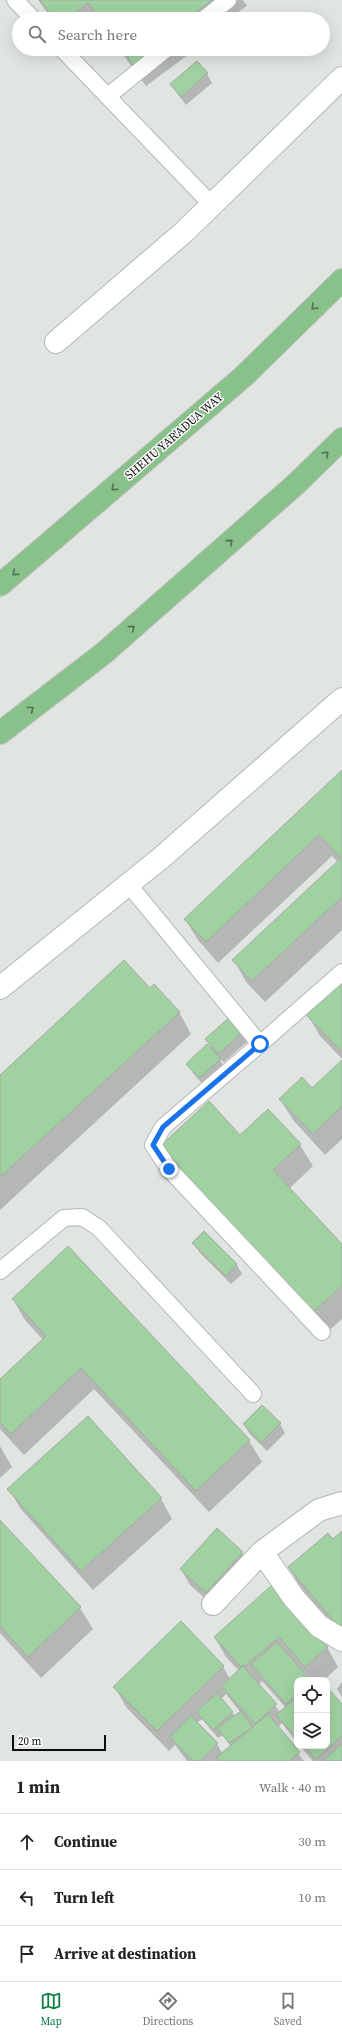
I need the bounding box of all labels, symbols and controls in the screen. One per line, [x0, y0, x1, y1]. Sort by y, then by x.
search box [12, 12, 330, 56]
icon: search [26, 23, 48, 45]
text: Search here [58, 24, 137, 45]
one-way arrow [311, 303, 319, 310]
street label: SHEHU YAR'ADUA WAY [121, 389, 227, 483]
one-way arrow [321, 452, 329, 459]
one-way arrow [111, 484, 119, 491]
one-way arrow [225, 539, 233, 547]
one-way arrow [12, 568, 20, 575]
one-way arrow [128, 625, 135, 632]
one-way arrow [26, 707, 33, 714]
route start [251, 1035, 269, 1053]
route end [160, 1160, 178, 1178]
map controls [294, 1677, 330, 1749]
button: locate [294, 1677, 330, 1713]
button: layers [294, 1713, 330, 1749]
scale bar [12, 1733, 106, 1752]
text: 20 m [18, 1734, 41, 1749]
text: 1 min [16, 1775, 60, 1799]
text: Walk · 40 m [259, 1779, 326, 1796]
icon: ahead [16, 1831, 38, 1853]
text: Continue [54, 1831, 117, 1852]
text: 30 m [298, 1833, 326, 1850]
icon: left [16, 1887, 38, 1909]
text: Turn left [54, 1887, 114, 1908]
text: 10 m [298, 1889, 326, 1906]
icon: arrive [16, 1943, 38, 1965]
text: Arrive at destination [54, 1943, 196, 1964]
tab: Map [40, 1990, 62, 2029]
tab: Directions [142, 1990, 193, 2029]
tab: Saved [274, 1990, 302, 2029]

